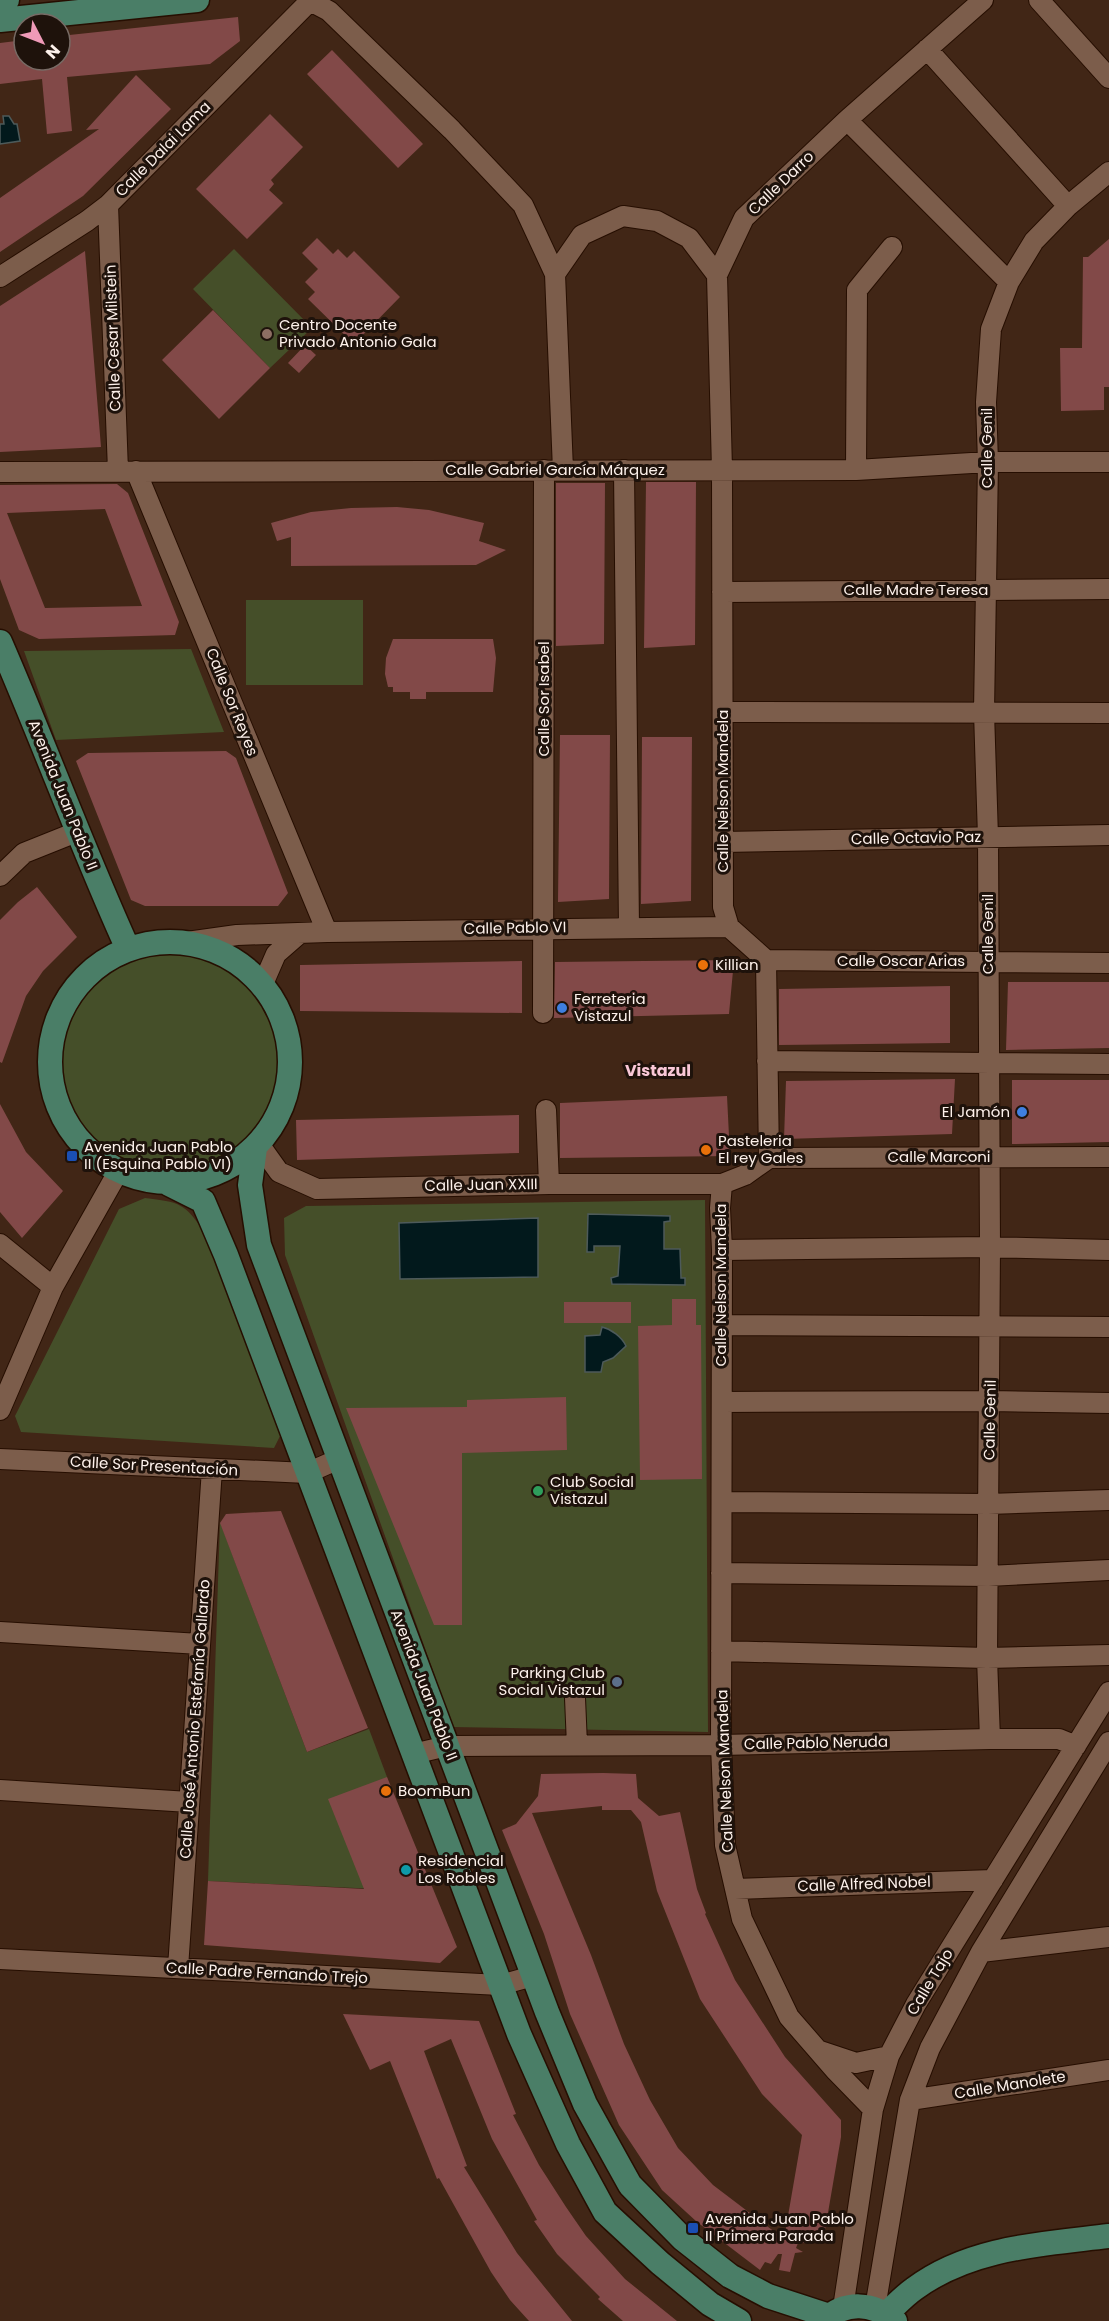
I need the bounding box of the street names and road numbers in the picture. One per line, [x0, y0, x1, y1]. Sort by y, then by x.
street label: Calle Dalai Lama [110, 96, 215, 201]
street label: Calle Darro [743, 146, 818, 219]
street label: Calle Cesar Milstein [99, 264, 126, 412]
street label: Calle Genil [976, 408, 997, 488]
street label: Calle Gabriel García Márquez [445, 459, 665, 480]
street label: Calle Madre Teresa [844, 579, 988, 600]
street label: Calle Sor Isabel [533, 641, 554, 757]
street label: Calle Sor Reyes [201, 645, 264, 759]
street label: Calle Nelson Mandela [712, 710, 733, 872]
street label: Avenida Juan Pablo II [24, 717, 103, 873]
street label: Calle Octavio Paz [851, 826, 981, 849]
street label: Calle Genil [977, 894, 998, 974]
street label: Calle Pablo VI [464, 916, 566, 939]
street label: Calle Oscar Arias [837, 950, 965, 971]
street label: Calle Marconi [887, 1146, 991, 1167]
street label: Calle Juan XXIII [424, 1173, 538, 1196]
street label: Calle Nelson Mandela [710, 1204, 731, 1366]
street label: Calle Genil [978, 1380, 1001, 1460]
street label: Calle Sor Presentación [69, 1451, 239, 1480]
street label: Calle José Antonio Estefanía Gallardo [174, 1578, 215, 1859]
street label: Avenida Juan Pablo II [386, 1606, 463, 1763]
street label: Calle Nelson Mandela [711, 1689, 738, 1853]
street label: Calle Pablo Neruda [744, 1731, 888, 1754]
street label: Calle Alfred Nobel [797, 1871, 931, 1896]
street label: Calle Tajo [902, 1945, 958, 2019]
street label: Calle Padre Fernando Trejo [166, 1957, 369, 1988]
street label: Calle Manolete [953, 2065, 1067, 2104]

